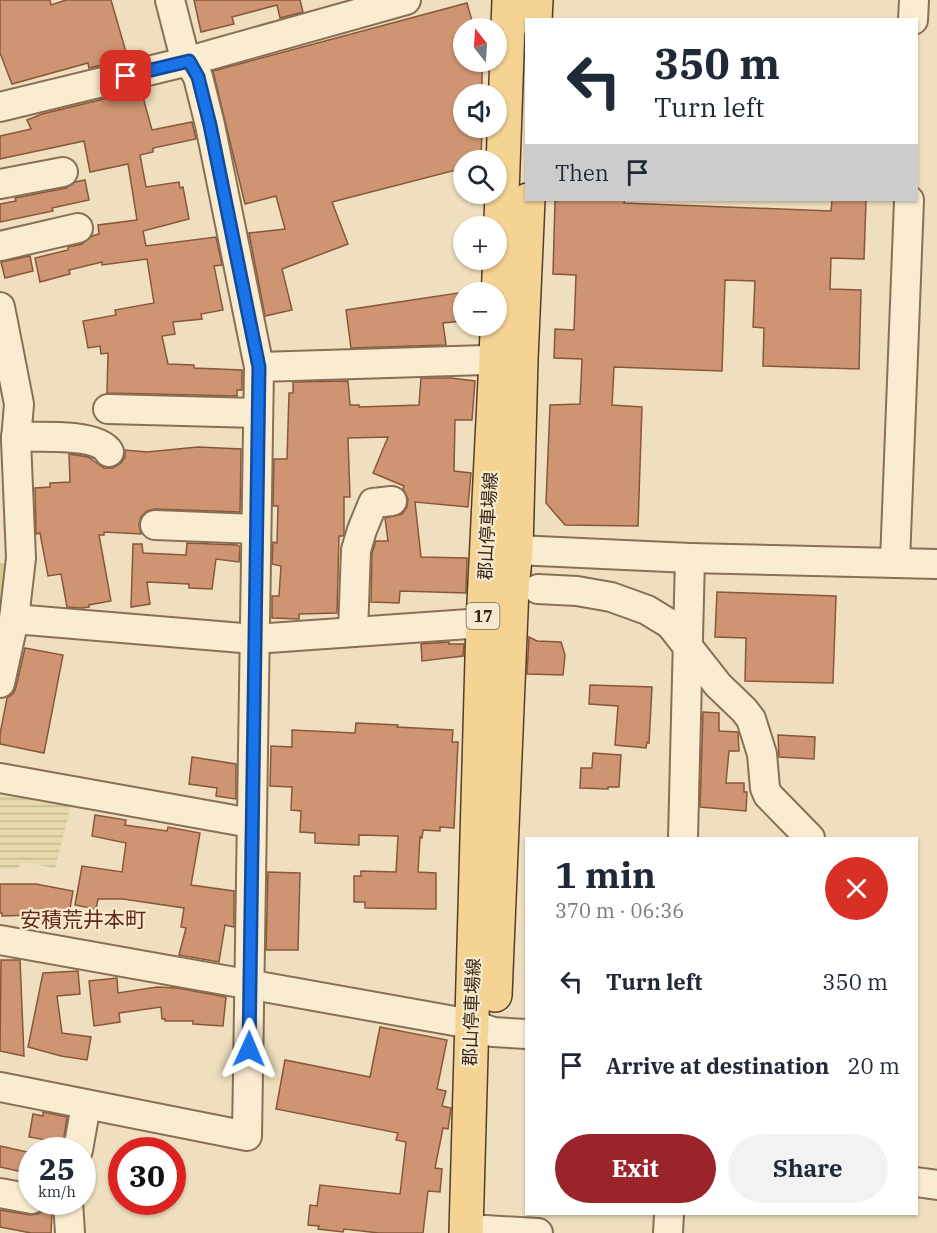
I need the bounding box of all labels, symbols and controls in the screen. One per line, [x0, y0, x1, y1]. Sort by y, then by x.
north arrow [453, 18, 507, 72]
map controls [453, 18, 507, 336]
text: 350 m [654, 36, 780, 91]
icon: left [555, 42, 633, 120]
pin [100, 50, 151, 101]
icon: arrive [109, 59, 142, 92]
button: sound [453, 84, 507, 138]
text: Turn left [654, 89, 765, 124]
button: search [453, 150, 507, 204]
icon: arrive [621, 156, 654, 189]
text: Then [555, 158, 609, 187]
button: + [453, 216, 507, 270]
button: − [453, 282, 507, 336]
street label: 郡山停車場線 [473, 471, 502, 581]
road number: 17 [466, 603, 500, 629]
text: 1 min [555, 851, 656, 898]
button: close [825, 857, 888, 920]
text: 370 m · 06:36 [555, 897, 684, 924]
district label: 安積荒井本町 [20, 905, 146, 933]
street label: 郡山停車場線 [458, 958, 485, 1066]
icon: left [555, 965, 588, 998]
text: Turn left [606, 967, 702, 996]
text: 350 m [822, 967, 888, 996]
position arrow [217, 1017, 281, 1081]
icon: arrive [555, 1049, 588, 1082]
text: Arrive at destination [606, 1051, 829, 1080]
text: 20 m [847, 1051, 900, 1080]
button: Exit [555, 1134, 716, 1203]
button: Share [728, 1134, 888, 1203]
speed limit sign: 30 [108, 1137, 186, 1215]
text: 25 [39, 1149, 75, 1188]
text: km/h [38, 1182, 76, 1201]

